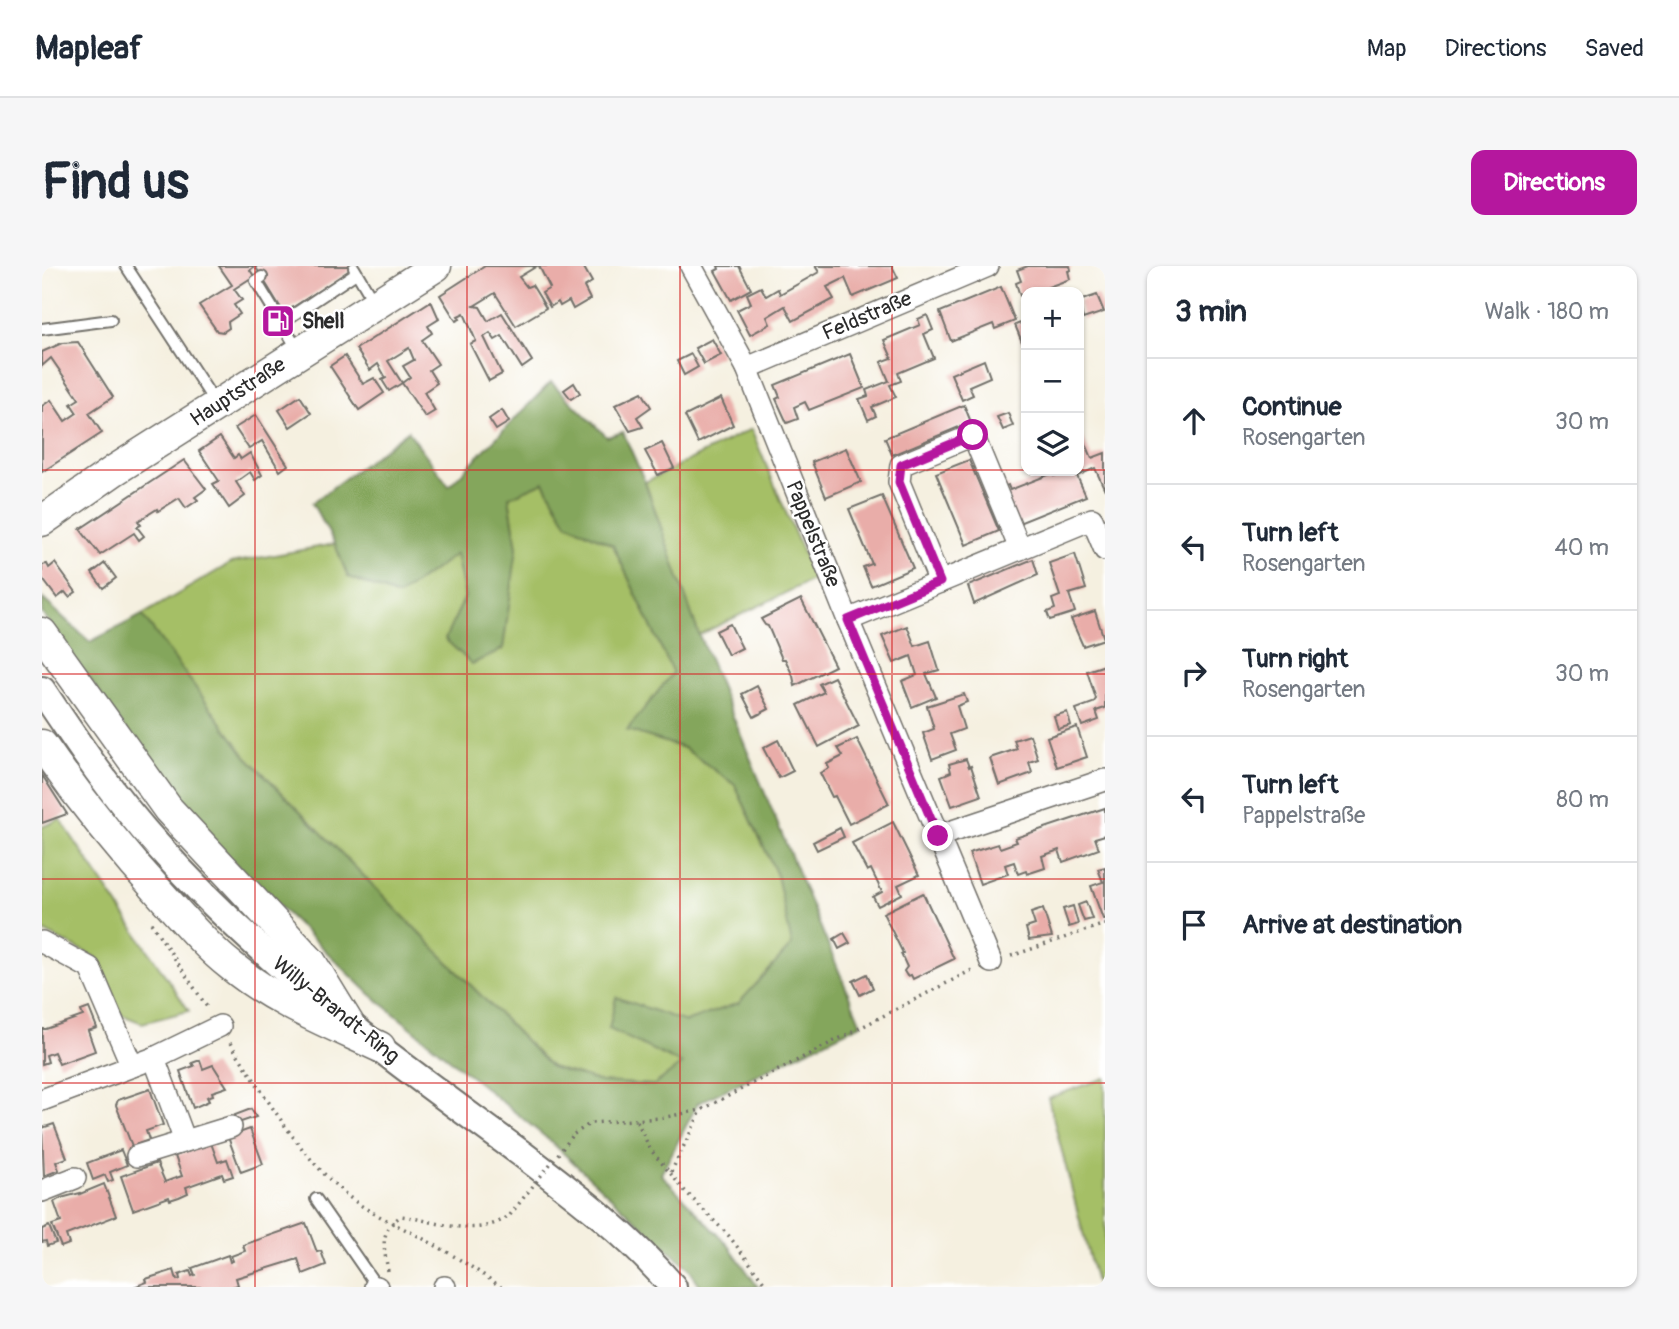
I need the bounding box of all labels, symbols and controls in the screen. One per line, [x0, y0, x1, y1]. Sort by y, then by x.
text: Mapleaf [35, 28, 143, 69]
text: Map [1367, 34, 1407, 63]
text: Directions [1445, 34, 1546, 63]
text: Saved [1584, 34, 1644, 63]
button: Directions [1471, 150, 1637, 215]
text: Find us [42, 152, 189, 213]
street label: Feldstraße [818, 285, 916, 347]
map controls [1021, 287, 1084, 476]
button: + [1021, 287, 1084, 350]
text: 3 min [1175, 293, 1247, 330]
text: Walk · 180 m [1484, 297, 1609, 326]
fuel station icon: Shell [259, 302, 297, 340]
place label: Shell [302, 308, 344, 335]
button: − [1021, 350, 1084, 413]
street label: Hauptstraße [185, 351, 291, 433]
text: Continue [1242, 391, 1342, 423]
icon: ahead [1175, 402, 1213, 440]
text: 30 m [1555, 407, 1609, 436]
button: layers [1021, 413, 1084, 476]
route start [957, 419, 988, 450]
text: Rosengarten [1242, 423, 1366, 452]
street label: Pappelstraße [779, 477, 847, 592]
text: Turn left [1242, 517, 1338, 549]
icon: left [1175, 528, 1213, 566]
text: 40 m [1555, 533, 1609, 562]
text: Rosengarten [1242, 549, 1366, 578]
text: Turn right [1242, 643, 1348, 675]
icon: right [1175, 654, 1213, 692]
text: 30 m [1555, 659, 1609, 688]
text: Rosengarten [1242, 675, 1366, 704]
text: Turn left [1242, 769, 1338, 801]
icon: left [1175, 780, 1213, 818]
text: 80 m [1556, 785, 1609, 814]
text: Pappelstraße [1242, 801, 1365, 830]
route end [922, 820, 953, 851]
icon: arrive [1175, 906, 1213, 944]
text: Arrive at destination [1242, 909, 1462, 941]
street label: Willy-Brandt-Ring [267, 950, 405, 1070]

